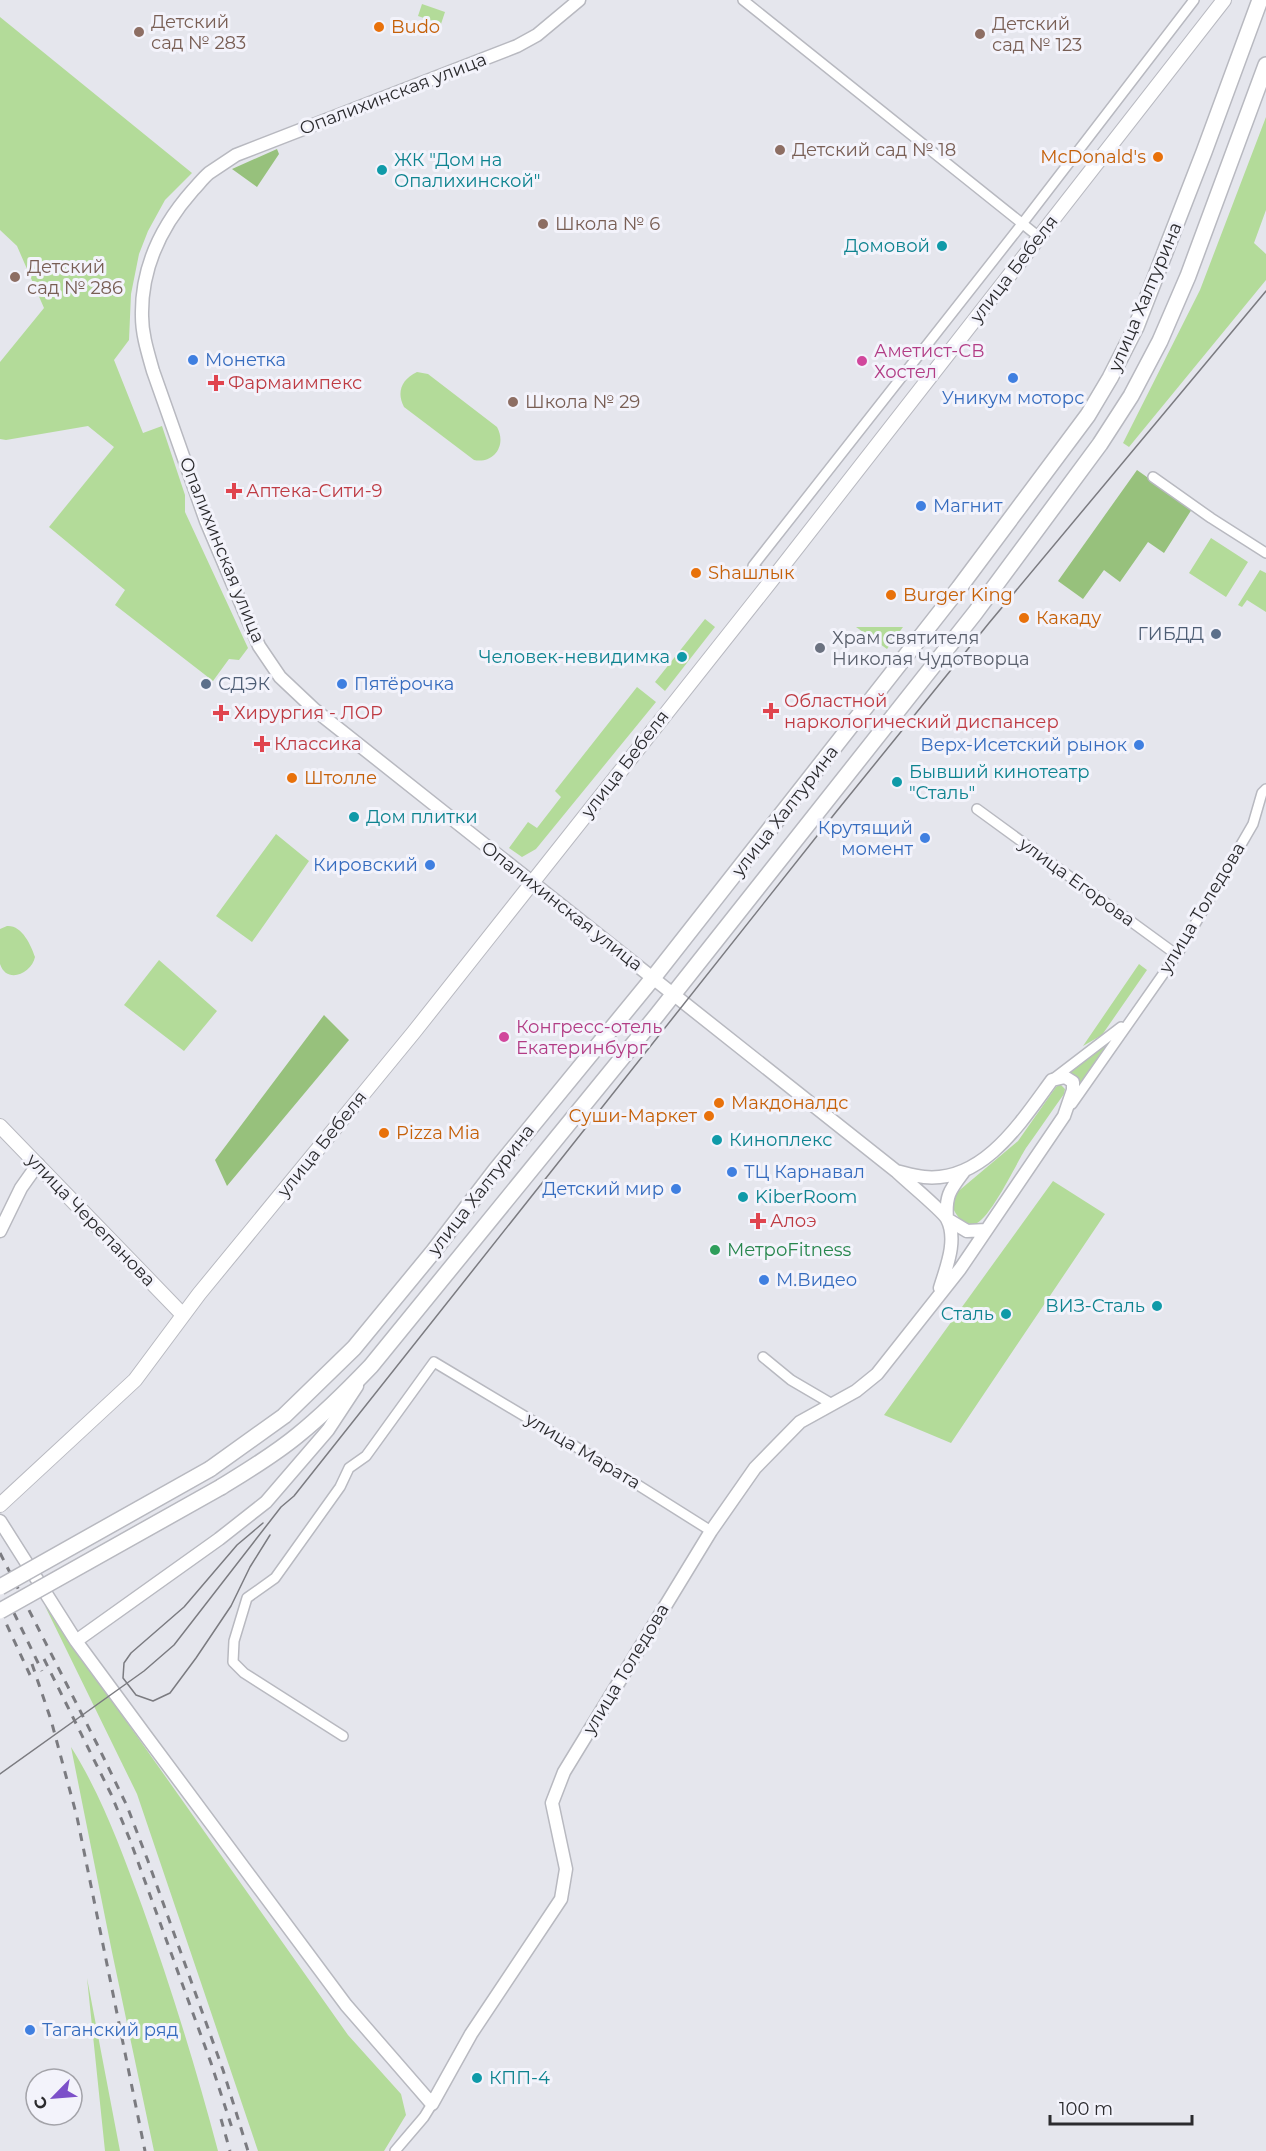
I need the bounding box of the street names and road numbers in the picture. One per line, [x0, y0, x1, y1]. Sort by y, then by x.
street label: Опалихинская улица [296, 48, 490, 140]
street label: улица Бебеля [965, 211, 1063, 328]
street label: улица Халтурина [1103, 219, 1186, 376]
street label: Опалихинская улица [175, 454, 269, 646]
street label: улица Бебеля [576, 706, 674, 823]
street label: улица Халтурина [726, 741, 843, 882]
street label: улица Егорова [1014, 832, 1139, 931]
street label: Опалихинская улица [477, 836, 647, 976]
street label: улица Толедова [1154, 839, 1250, 978]
street label: улица Бебеля [272, 1086, 372, 1202]
street label: улица Халтурина [422, 1120, 539, 1261]
street label: улица Черепанова [21, 1148, 160, 1291]
street label: улица Марата [521, 1407, 645, 1494]
street label: улица Толедова [578, 1600, 674, 1739]

